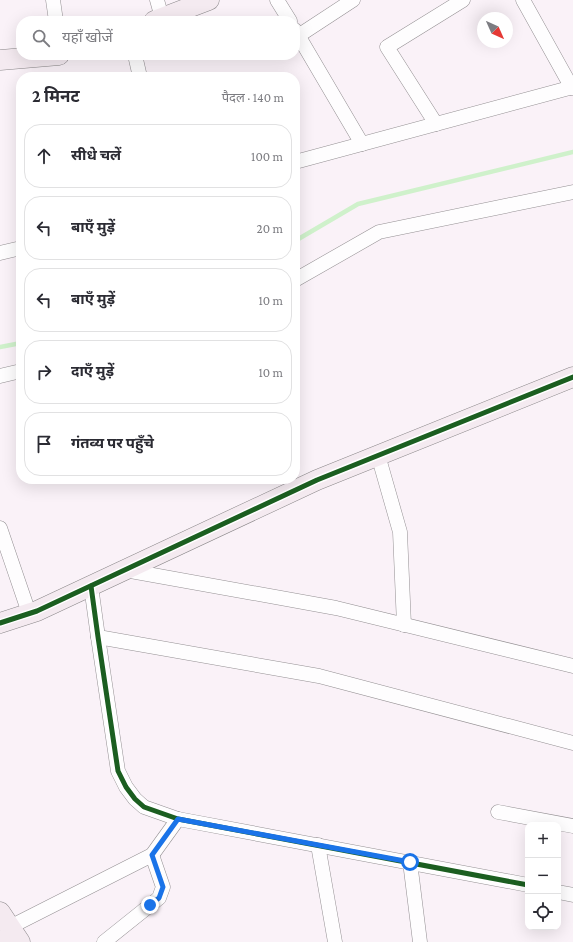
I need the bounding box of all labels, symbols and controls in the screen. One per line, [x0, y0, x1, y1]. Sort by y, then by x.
north arrow [477, 12, 513, 48]
search box [16, 16, 300, 60]
icon: search [30, 27, 52, 49]
text: यहाँ खोजें [62, 29, 113, 45]
text: 2 मिनट [32, 87, 80, 106]
text: पैदल · 140 m [222, 90, 284, 105]
icon: ahead [33, 145, 55, 167]
text: सीधे चलें [71, 147, 121, 163]
text: 100 m [251, 149, 283, 164]
icon: left [33, 217, 55, 239]
text: बाएँ मुड़ें [71, 219, 115, 235]
text: 20 m [257, 221, 283, 236]
icon: left [33, 289, 55, 311]
text: बाएँ मुड़ें [71, 291, 115, 307]
text: 10 m [258, 293, 283, 308]
icon: right [33, 361, 55, 383]
text: दाएँ मुड़ें [71, 363, 114, 379]
text: 10 m [258, 365, 283, 380]
icon: arrive [33, 433, 55, 455]
text: गंतव्य पर पहुँचे [71, 435, 154, 451]
map controls [525, 822, 561, 930]
button: + [525, 822, 561, 858]
route start [401, 853, 419, 871]
button: − [525, 858, 561, 894]
button: locate [525, 894, 561, 930]
route end [141, 896, 159, 914]

